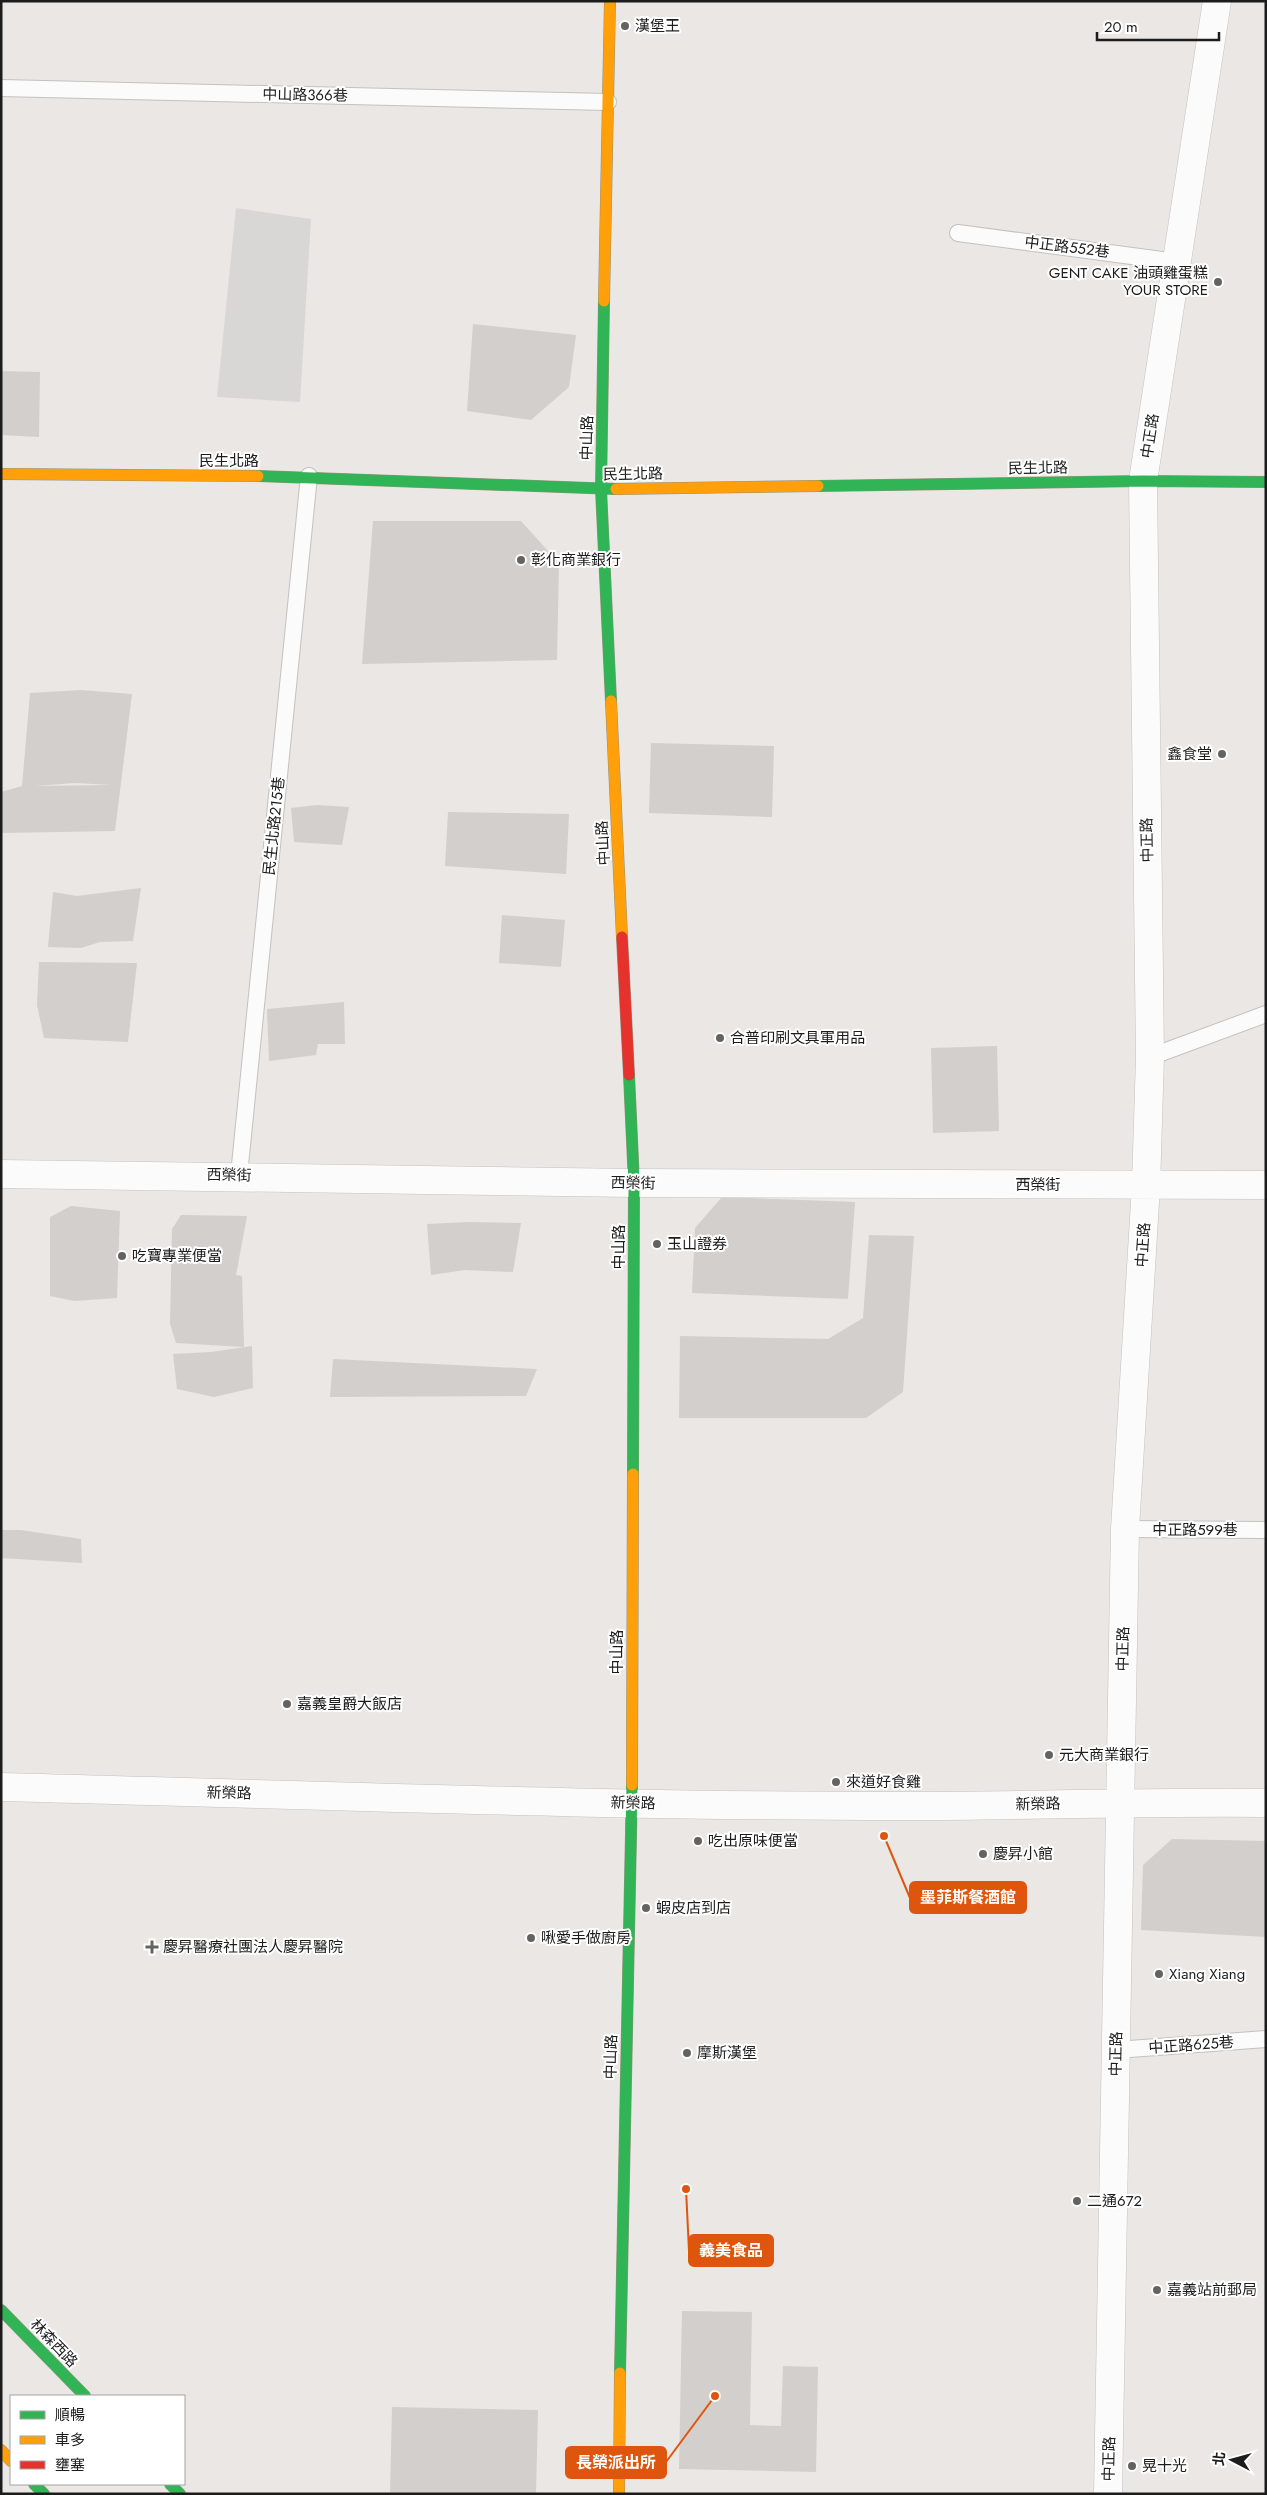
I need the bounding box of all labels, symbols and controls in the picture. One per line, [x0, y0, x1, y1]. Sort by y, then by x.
scale bar [1097, 10, 1220, 42]
place label: 漢堡王 [635, 15, 680, 37]
text: 20 m [1104, 16, 1138, 38]
marker: 漢堡王 [619, 20, 631, 32]
street label: 中山路366巷 [262, 83, 348, 107]
street label: 中正路552巷 [1023, 231, 1111, 263]
place label: GENT CAKE 油頭雞蛋糕 YOUR STORE [1049, 262, 1208, 301]
marker: GENT CAKE 油頭雞蛋糕 YOUR STORE [1212, 276, 1224, 288]
street label: 中正路 [1136, 412, 1164, 460]
street label: 中山路 [576, 415, 598, 461]
street label: 民生北路 [199, 450, 259, 472]
street label: 民生北路 [1008, 456, 1068, 480]
street label: 民生北路 [603, 462, 663, 486]
place label: 彰化商業銀行 [531, 549, 621, 571]
marker: 彰化商業銀行 [515, 554, 527, 566]
place label: 鑫食堂 [1167, 743, 1212, 765]
marker: 鑫食堂 [1216, 748, 1228, 760]
street label: 民生北路215巷 [258, 776, 290, 876]
street label: 中正路 [1136, 817, 1158, 863]
street label: 中山路 [591, 820, 615, 866]
place label: 合普印刷文具軍用品 [730, 1027, 865, 1049]
marker: 合普印刷文具軍用品 [714, 1032, 726, 1044]
street label: 西榮街 [206, 1164, 252, 1186]
street label: 西榮街 [610, 1172, 656, 1194]
street label: 西榮街 [1015, 1174, 1061, 1196]
street label: 中正路 [1130, 1222, 1156, 1268]
street label: 中山路 [608, 1224, 630, 1270]
place label: 玉山證券 [667, 1233, 727, 1255]
marker: 玉山證券 [651, 1238, 663, 1250]
place label: 吃寶專業便當 [132, 1245, 222, 1267]
marker: 吃寶專業便當 [116, 1250, 128, 1262]
street label: 中正路599巷 [1152, 1519, 1238, 1541]
street label: 中正路 [1112, 1626, 1134, 1672]
street label: 中山路 [606, 1629, 628, 1675]
place label: 嘉義皇爵大飯店 [297, 1693, 402, 1715]
marker: 嘉義皇爵大飯店 [281, 1698, 293, 1710]
place label: 元大商業銀行 [1059, 1744, 1149, 1766]
marker: 元大商業銀行 [1043, 1749, 1055, 1761]
place label: 來道好食雞 [846, 1771, 921, 1793]
marker: 來道好食雞 [830, 1776, 842, 1788]
street label: 新榮路 [206, 1782, 252, 1804]
street label: 新榮路 [610, 1792, 656, 1814]
street label: 新榮路 [1015, 1793, 1061, 1815]
place label: 吃出原味便當 [708, 1830, 798, 1852]
marker: 吃出原味便當 [692, 1835, 704, 1847]
place label: 慶昇小館 [993, 1843, 1053, 1865]
marker: 慶昇小館 [977, 1848, 989, 1860]
callout: 墨菲斯餐酒館 [910, 1882, 1026, 1913]
text: 墨菲斯餐酒館 [920, 1886, 1016, 1909]
place label: 蝦皮店到店 [656, 1897, 731, 1919]
marker: 蝦皮店到店 [640, 1902, 652, 1914]
place label: 啾愛手做廚房 [541, 1927, 631, 1949]
marker: 啾愛手做廚房 [525, 1932, 537, 1944]
place label: 慶昇醫療社團法人慶昇醫院 [163, 1936, 343, 1958]
marker: 慶昇醫療社團法人慶昇醫院 [145, 1940, 159, 1954]
place label: Xiang Xiang [1169, 1963, 1245, 1985]
marker: Xiang Xiang [1153, 1968, 1165, 1980]
street label: 中正路 [1105, 2031, 1127, 2077]
street label: 中正路625巷 [1148, 2031, 1234, 2059]
street label: 中山路 [600, 2034, 622, 2080]
place label: 摩斯漢堡 [697, 2042, 757, 2064]
marker: 摩斯漢堡 [681, 2047, 693, 2059]
place label: 二通672 [1087, 2190, 1142, 2212]
marker: 二通672 [1071, 2195, 1083, 2207]
callout: 義美食品 [689, 2235, 773, 2266]
text: 義美食品 [699, 2239, 763, 2262]
place label: 嘉義站前郵局 [1167, 2279, 1257, 2301]
marker: 嘉義站前郵局 [1151, 2284, 1163, 2296]
street label: 林森西路 [25, 2314, 83, 2372]
legend [10, 2395, 185, 2485]
text: 順暢 [55, 2404, 85, 2426]
text: 車多 [55, 2429, 85, 2451]
north arrow [1207, 2435, 1257, 2485]
street label: 中正路 [1098, 2436, 1120, 2482]
callout: 長榮派出所 [566, 2447, 666, 2478]
text: 長榮派出所 [576, 2451, 656, 2474]
text: 北 [1208, 2451, 1230, 2467]
text: 壅塞 [55, 2454, 85, 2476]
place label: 晃十光 [1142, 2455, 1187, 2477]
marker: 晃十光 [1126, 2460, 1138, 2472]

